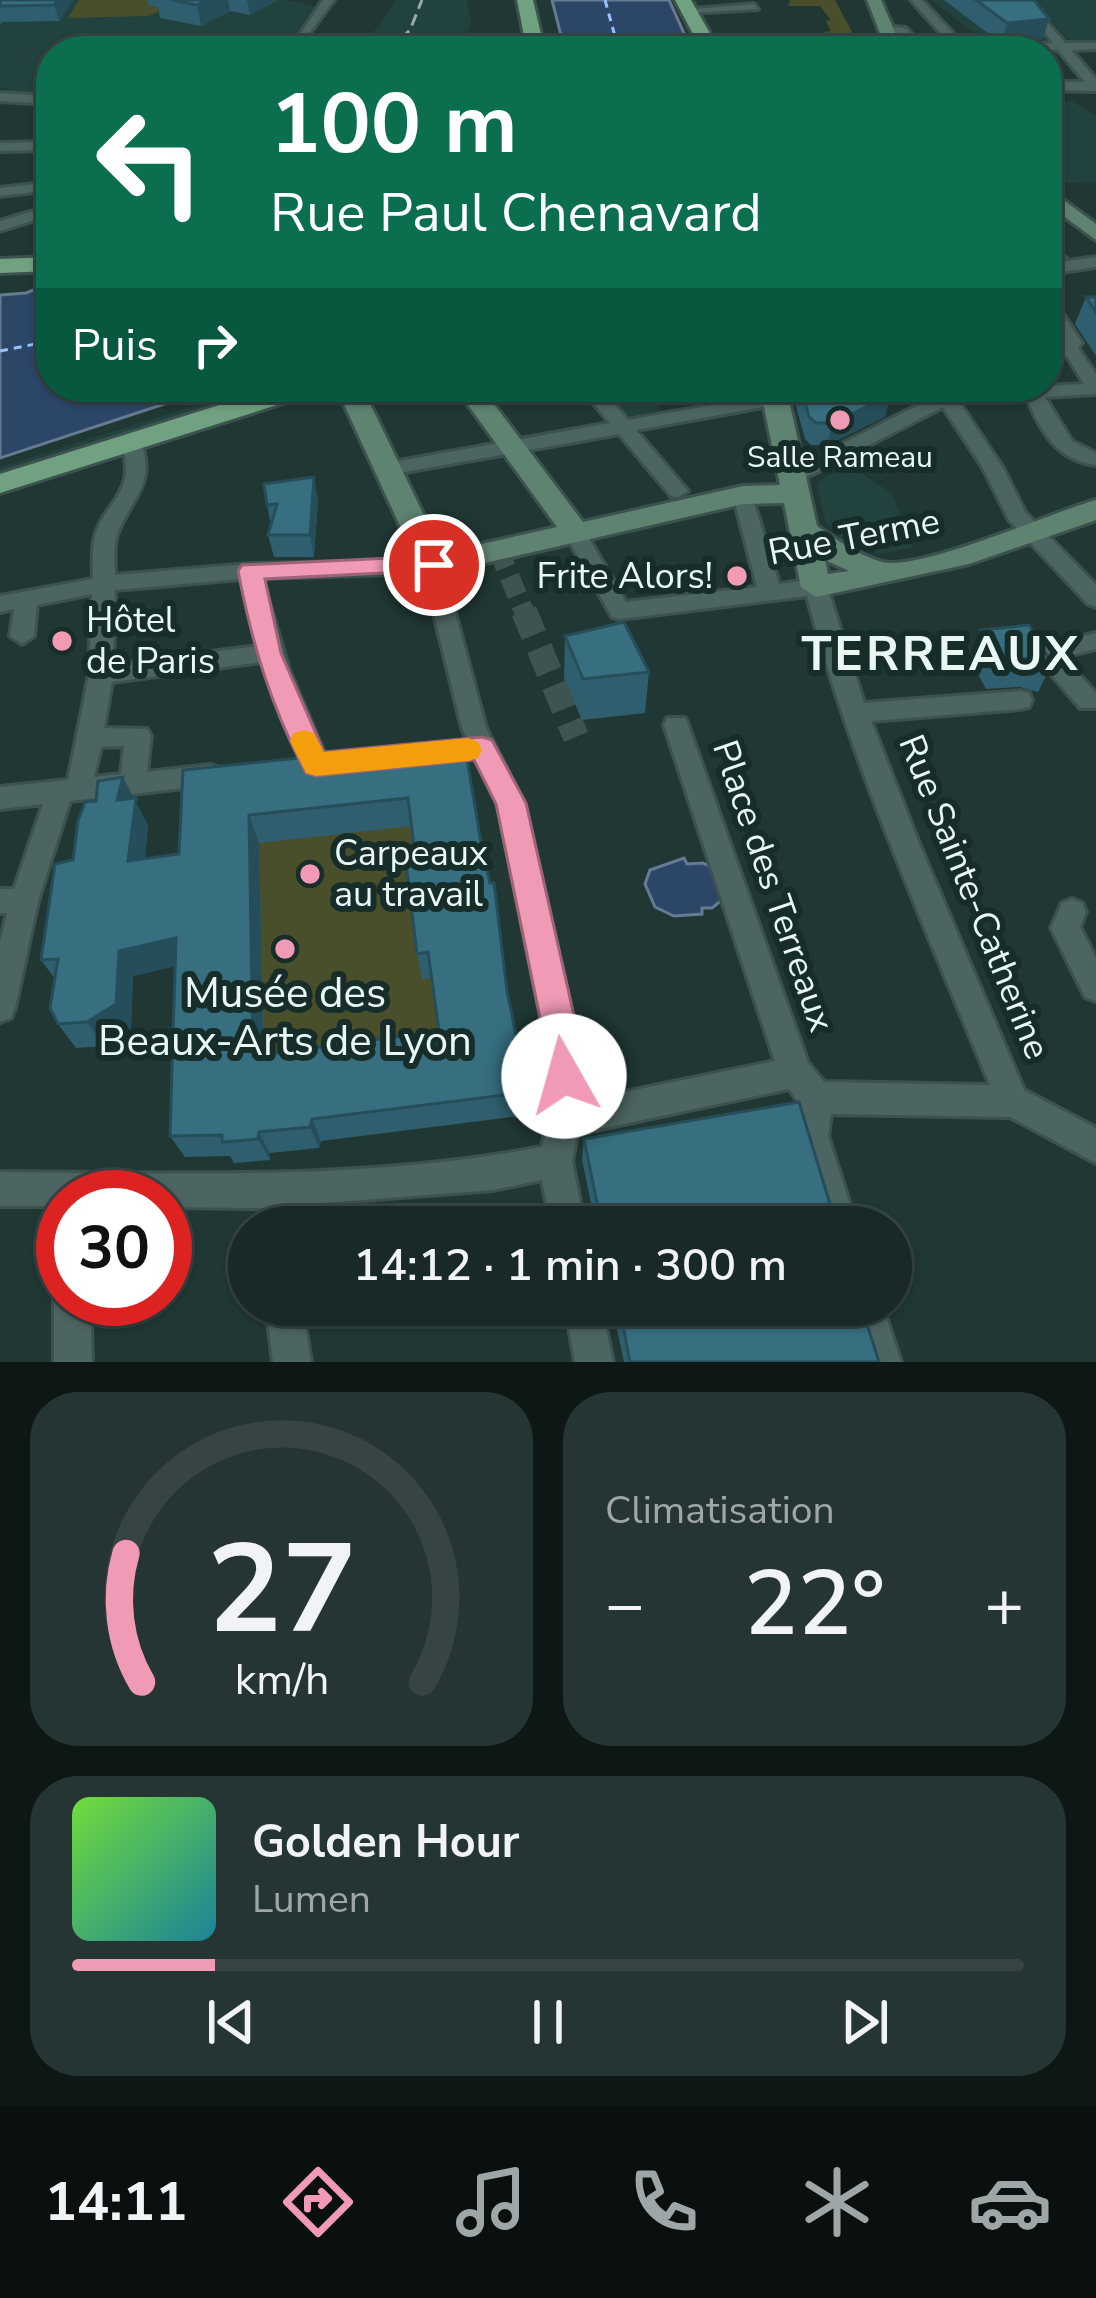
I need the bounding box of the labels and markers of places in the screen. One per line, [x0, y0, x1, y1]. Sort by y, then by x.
marker: Salle Rameau [827, 407, 853, 433]
place label: Salle Rameau [747, 437, 933, 478]
pin [383, 514, 485, 616]
place label: Frite Alors! [537, 552, 713, 601]
marker: Frite Alors! [724, 563, 750, 589]
place label: Hôtel de Paris [86, 596, 215, 686]
marker: Hôtel de Paris [49, 628, 75, 654]
place label: Carpeaux au travail [334, 829, 488, 919]
marker: Carpeaux au travail [297, 861, 323, 887]
marker: Musée des Beaux-Arts de Lyon [272, 936, 298, 962]
place label: Musée des Beaux-Arts de Lyon [98, 965, 472, 1070]

